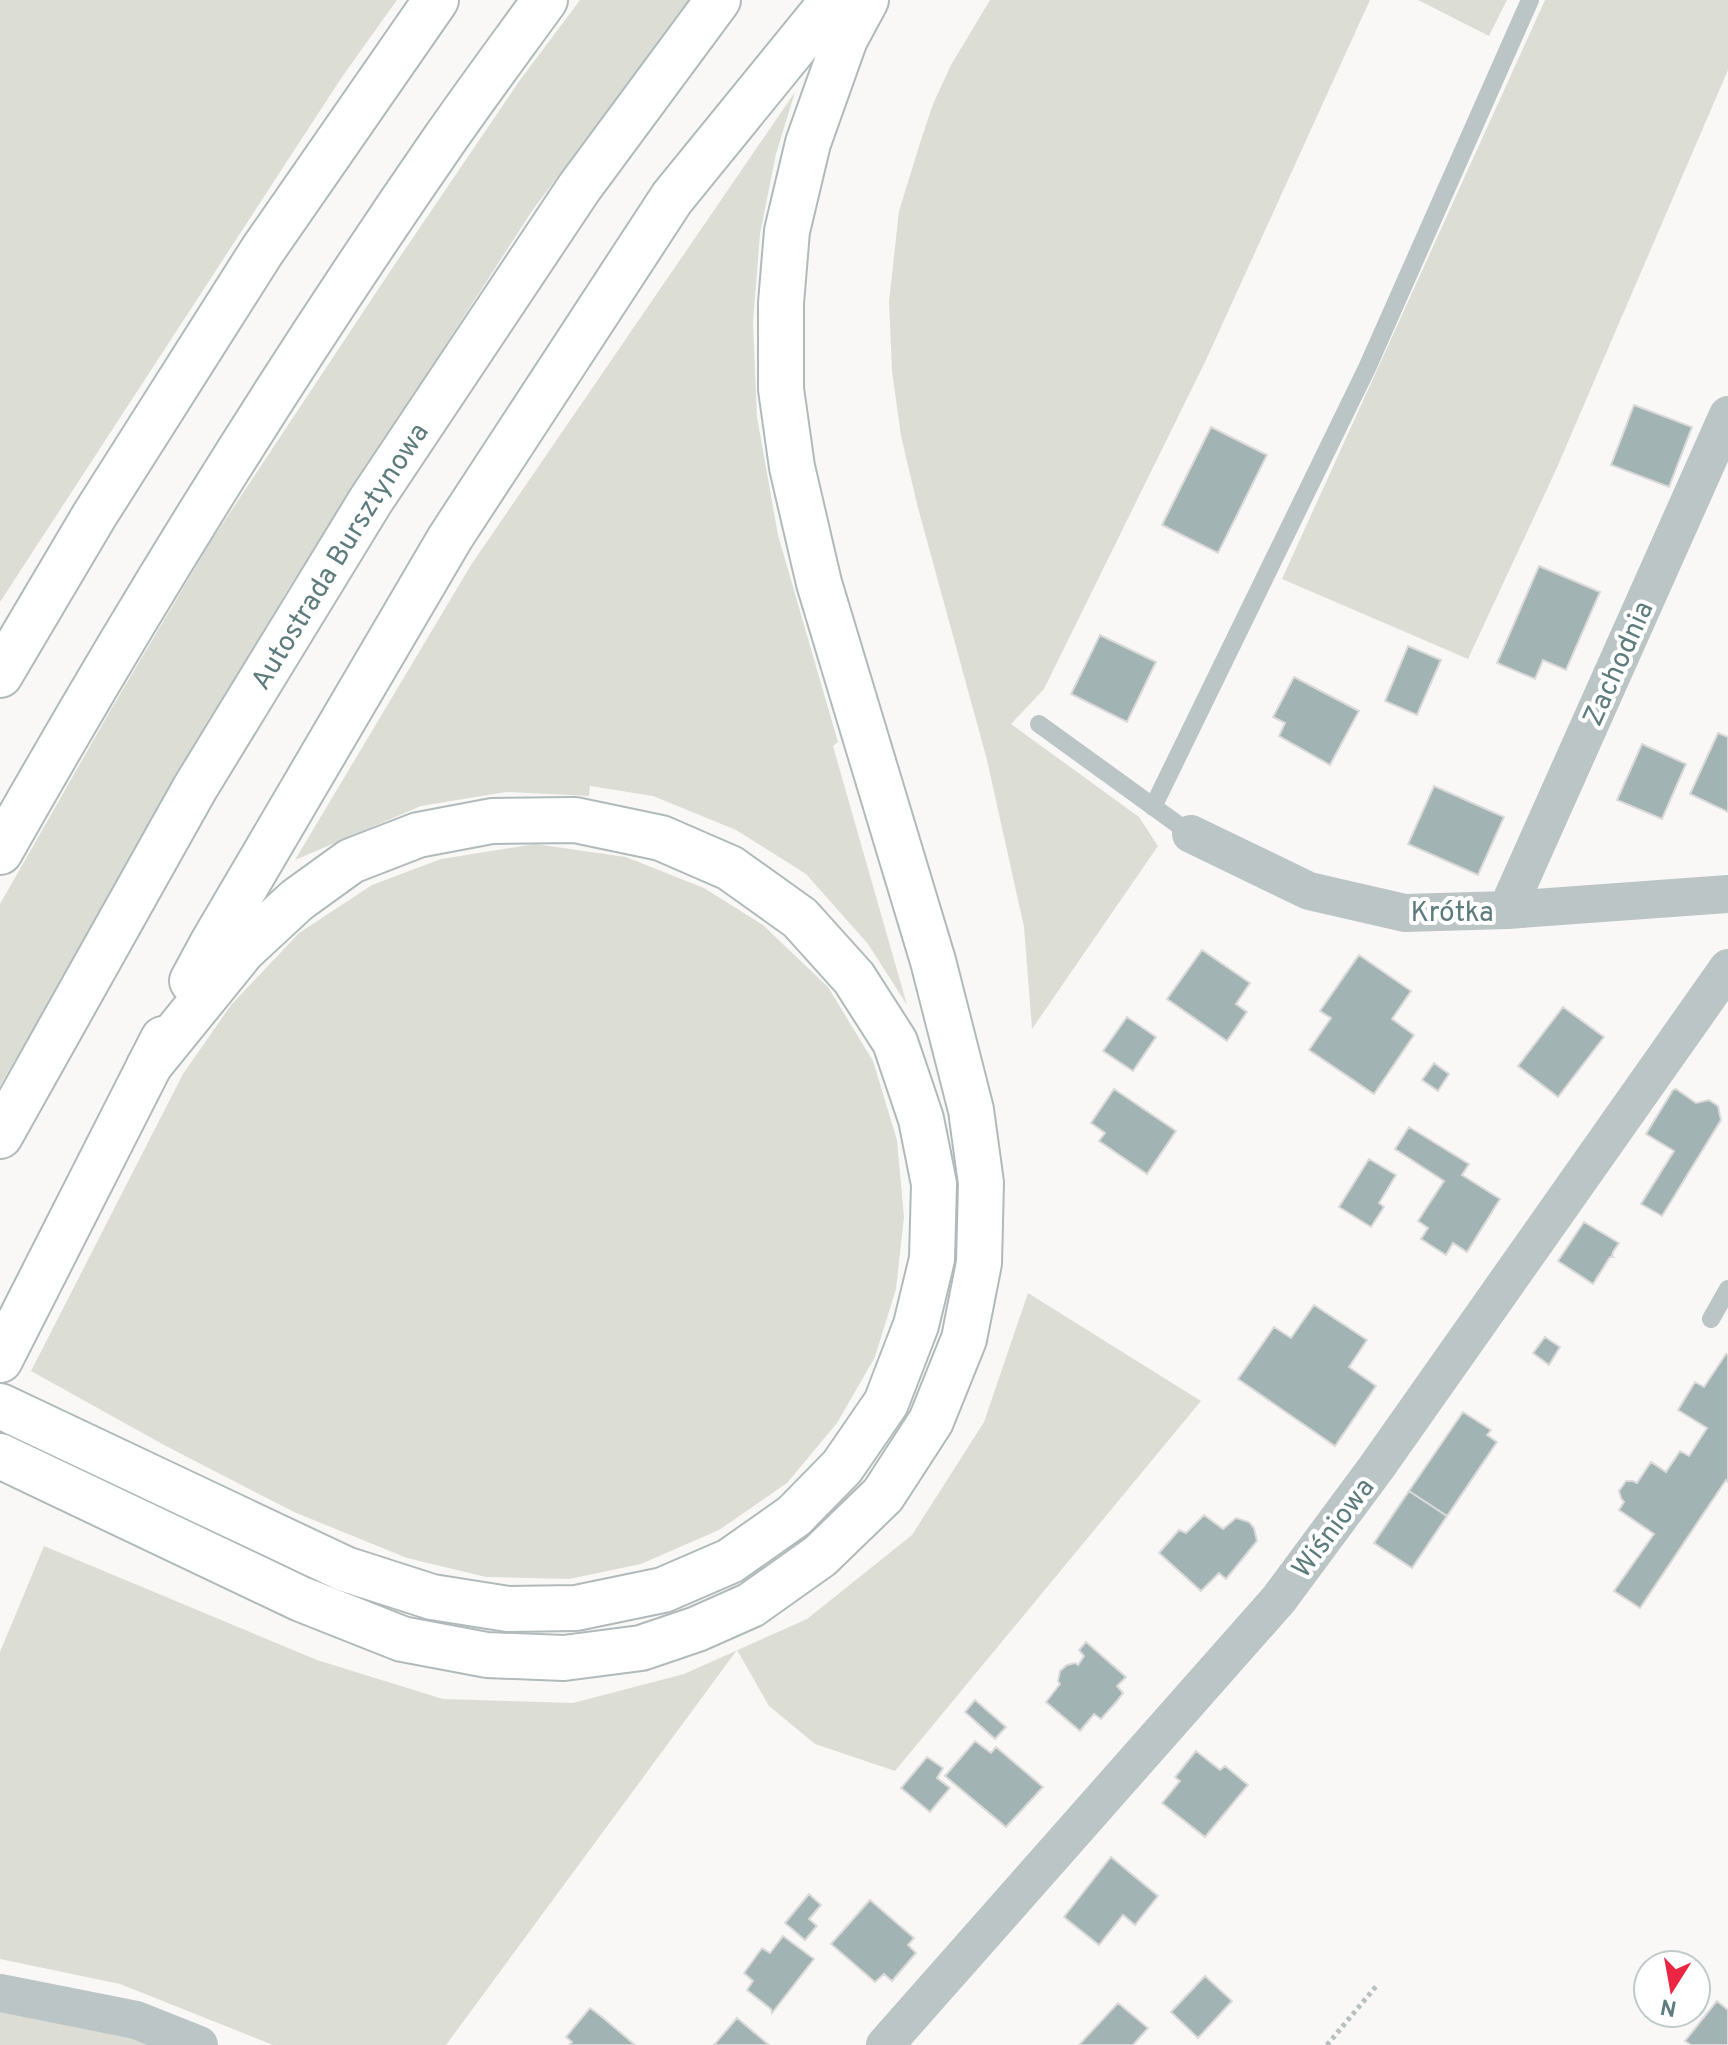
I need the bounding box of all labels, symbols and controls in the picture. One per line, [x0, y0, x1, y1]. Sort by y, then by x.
street label: Autostrada Bursztynowa [244, 417, 438, 698]
street label: Zachodnia [1576, 596, 1663, 732]
street label: Krótka [1410, 896, 1494, 932]
street label: Wiśniowa [1285, 1471, 1384, 1586]
north arrow [1632, 1949, 1712, 2029]
text: N [1658, 1991, 1679, 2021]

